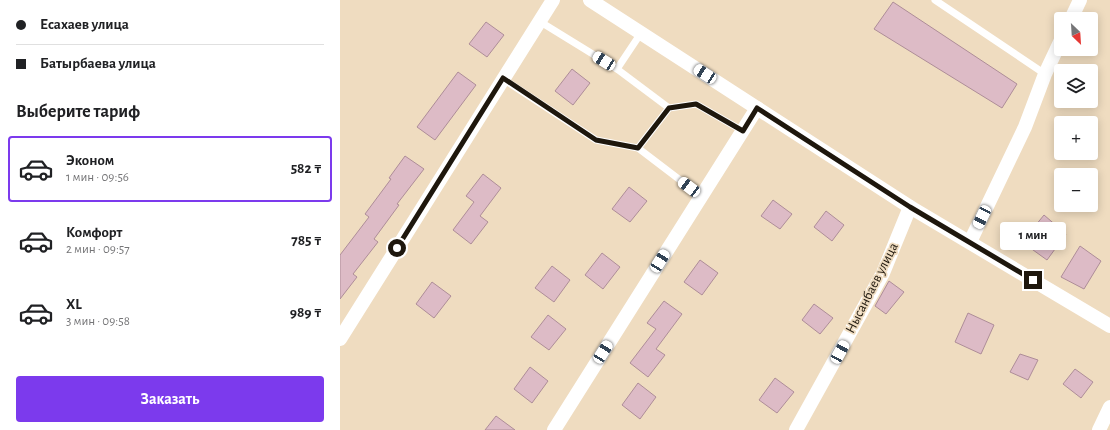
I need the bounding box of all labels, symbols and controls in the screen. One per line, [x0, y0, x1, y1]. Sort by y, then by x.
north arrow [1054, 12, 1098, 56]
map controls [1054, 12, 1098, 212]
text: Есахаев улица [40, 17, 129, 32]
car [591, 50, 617, 72]
text: Батырбаева улица [40, 56, 156, 71]
car [692, 62, 718, 86]
button: layers [1054, 64, 1098, 108]
text: Выберите тариф [16, 103, 140, 121]
button: + [1054, 116, 1098, 160]
icon: car [18, 151, 54, 187]
text: Эконом [66, 153, 114, 168]
text: 582 ₸ [291, 161, 322, 176]
button: − [1054, 168, 1098, 212]
text: 1 мин · 09:56 [66, 171, 129, 184]
car [676, 175, 702, 199]
car [971, 204, 993, 230]
callout: 1 мин [1000, 222, 1066, 250]
icon: car [18, 223, 54, 259]
text: Комфорт [66, 225, 122, 240]
text: 1 мин [1019, 229, 1048, 242]
text: 785 ₸ [291, 233, 322, 248]
route start [388, 239, 406, 257]
street label: Нысанбаев улица [843, 240, 901, 335]
text: 2 мин · 09:57 [66, 243, 130, 256]
car [649, 248, 671, 274]
route end [1024, 271, 1042, 289]
icon: car [18, 295, 54, 331]
text: XL [66, 297, 82, 312]
text: 989 ₸ [290, 305, 322, 320]
text: 3 мин · 09:58 [66, 315, 130, 328]
car [592, 339, 614, 365]
car [829, 339, 851, 365]
button: Заказать [16, 376, 324, 422]

